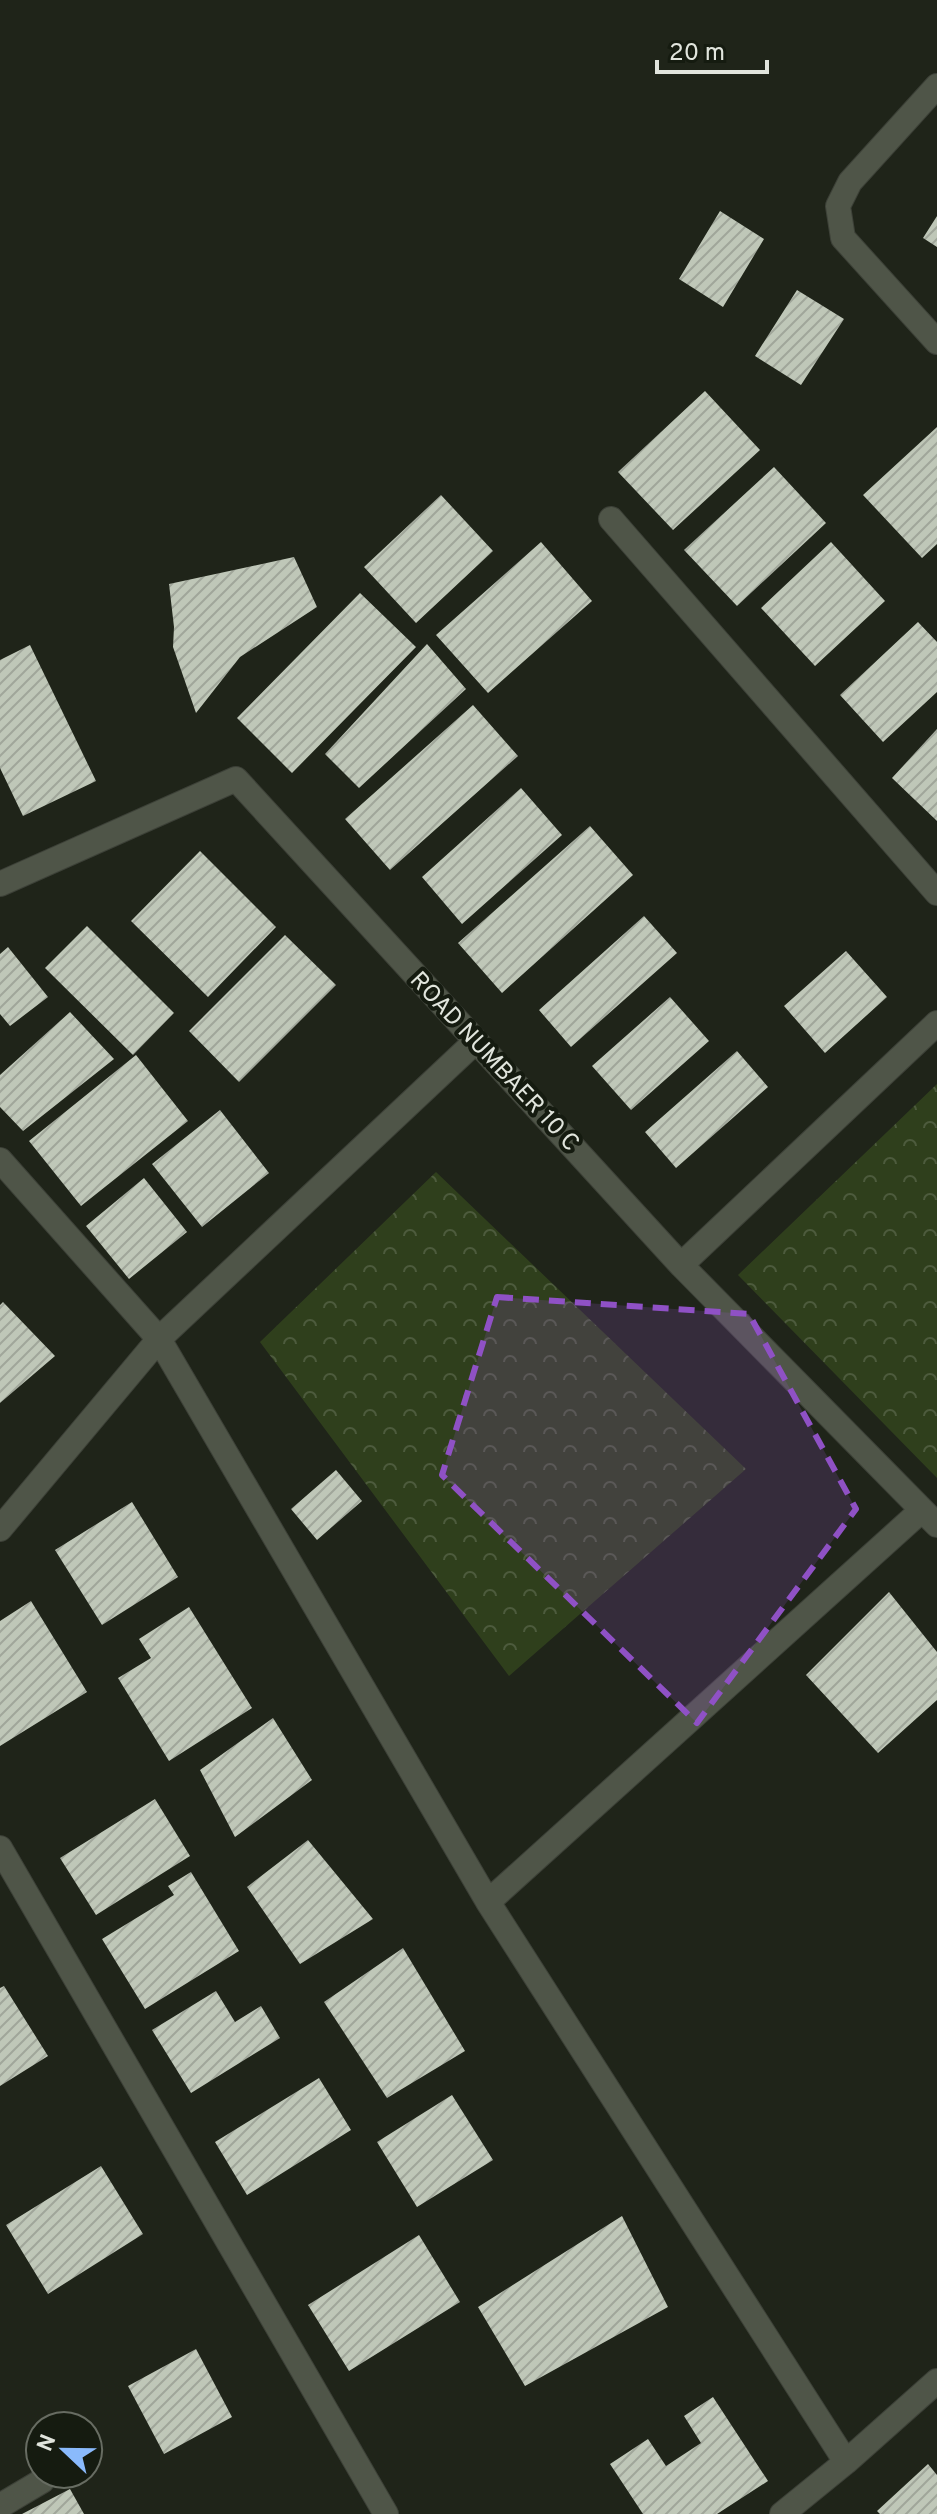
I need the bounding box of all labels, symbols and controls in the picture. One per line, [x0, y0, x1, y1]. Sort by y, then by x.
scale bar [657, 24, 767, 74]
text: 20 m [669, 39, 725, 69]
street label: ROAD NUMBAER 10 C [402, 966, 585, 1159]
north arrow [24, 2410, 104, 2490]
text: N [32, 2431, 63, 2456]

